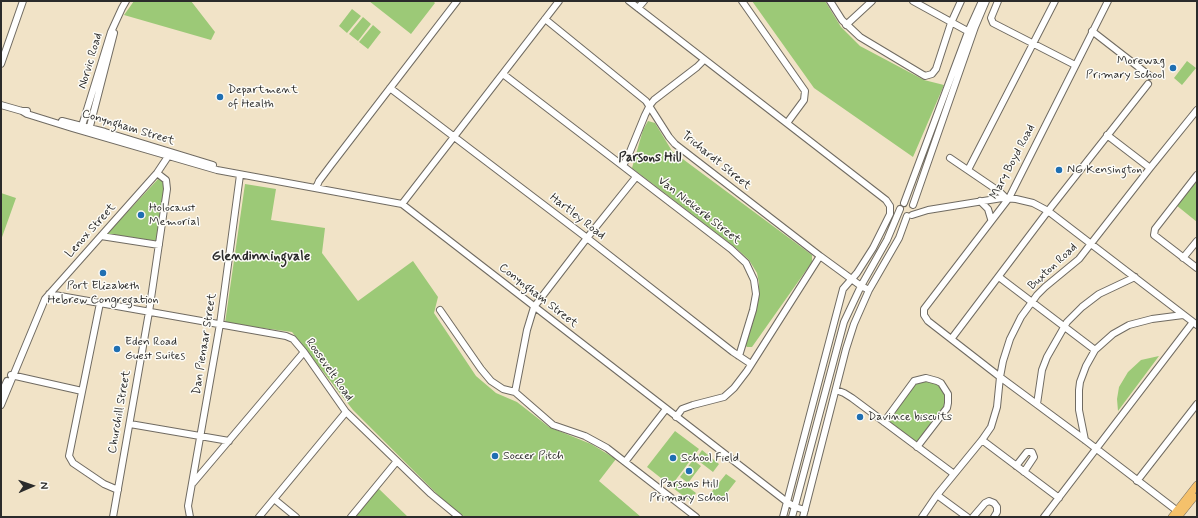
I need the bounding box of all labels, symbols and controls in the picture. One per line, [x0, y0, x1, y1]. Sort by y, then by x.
street label: Norvic Road [76, 31, 106, 91]
place label: Morewag Primary School [1086, 54, 1165, 82]
marker: Morewag Primary School [1168, 63, 1178, 73]
place label: Department of Health [228, 83, 298, 111]
marker: Department of Health [215, 92, 225, 102]
street label: Conyngham Street [80, 107, 176, 149]
street label: Mary Boyd Road [987, 122, 1039, 202]
street label: Trichardt Street [678, 129, 754, 193]
district label: Parsons Hill [619, 150, 681, 166]
place label: NG Kensington [1067, 163, 1142, 177]
marker: NG Kensington [1054, 165, 1064, 175]
street label: Van Niekerk Street [655, 174, 743, 248]
street label: Hartley Road [546, 191, 608, 243]
street label: Lenox Street [63, 201, 119, 261]
place label: Holocaust Memorial [149, 201, 200, 229]
marker: Holocaust Memorial [136, 210, 146, 220]
street label: Buxton Road [1025, 241, 1081, 293]
district label: Glendinningvale [212, 249, 310, 265]
street label: Conyngham Street [496, 261, 580, 331]
marker: Port Elizabeth Hebrew Congregation [98, 268, 108, 278]
place label: Port Elizabeth Hebrew Congregation [47, 279, 159, 307]
street label: Dan Pienaar Street [190, 292, 220, 396]
place label: Eden Road Guest Suites [125, 335, 185, 363]
street label: Roosevelt Road [302, 336, 356, 404]
marker: Eden Road Guest Suites [112, 344, 122, 354]
street label: Churchill Street [106, 369, 134, 455]
place label: Davince biscuits [868, 410, 952, 424]
marker: Davince biscuits [855, 412, 865, 422]
place label: Soccer Pitch [503, 449, 564, 463]
marker: Soccer Pitch [490, 451, 500, 461]
place label: School Field [681, 451, 739, 465]
marker: School Field [668, 453, 678, 463]
north arrow [12, 466, 52, 506]
marker: Parsons Hill Primary School [684, 466, 694, 476]
place label: Parsons Hill Primary School [649, 477, 729, 505]
text: N [37, 482, 51, 489]

